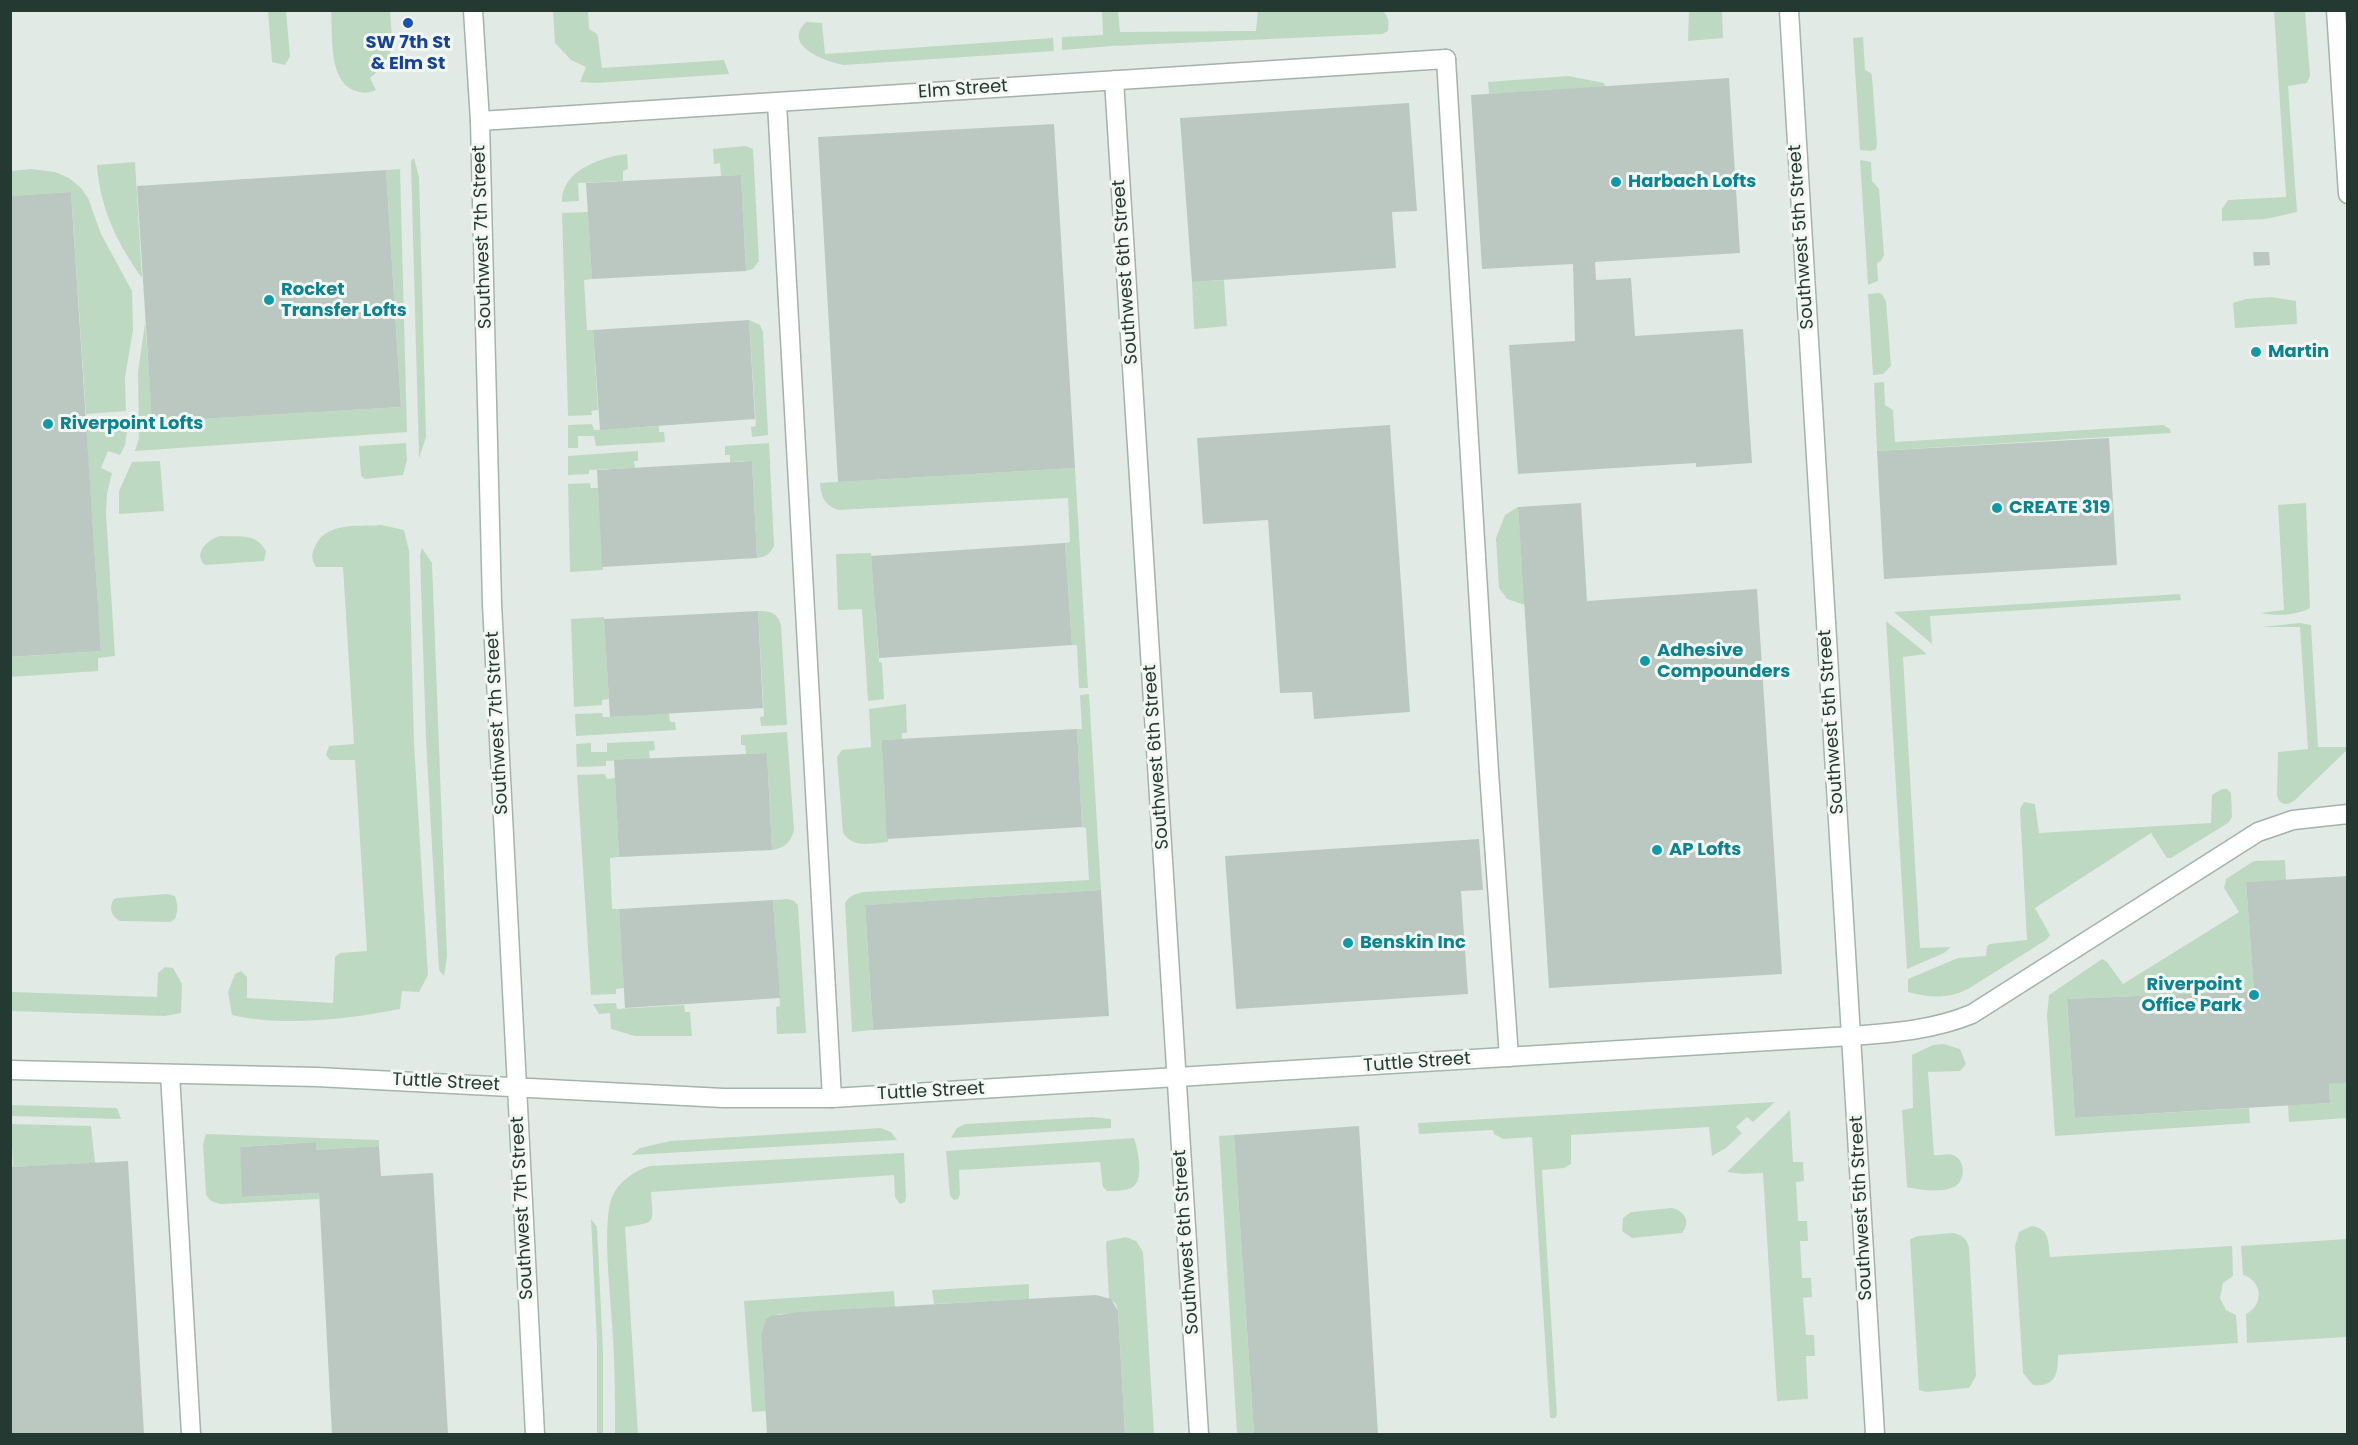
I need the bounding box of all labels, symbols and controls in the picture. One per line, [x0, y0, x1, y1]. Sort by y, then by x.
marker: SW 7th St & Elm St [401, 16, 415, 30]
place label: SW 7th St & Elm St [365, 32, 451, 74]
street label: Elm Street [917, 76, 1009, 104]
street label: Southwest 5th Street [1785, 144, 1819, 330]
street label: Southwest 7th Street [469, 145, 497, 329]
place label: Harbach Lofts [1628, 171, 1756, 193]
marker: Harbach Lofts [1609, 175, 1623, 189]
street label: Southwest 6th Street [1109, 179, 1143, 365]
place label: Rocket Transfer Lofts [281, 279, 407, 322]
marker: Rocket Transfer Lofts [262, 293, 276, 307]
place label: Martin [2268, 341, 2329, 363]
marker: Martin [2249, 345, 2263, 359]
place label: Riverpoint Lofts [60, 413, 203, 435]
marker: Riverpoint Lofts [41, 417, 55, 431]
place label: CREATE 319 [2009, 497, 2110, 519]
marker: CREATE 319 [1990, 501, 2004, 515]
street label: Southwest 5th Street [1815, 629, 1849, 815]
street label: Southwest 7th Street [482, 631, 514, 815]
place label: Adhesive Compounders [1657, 640, 1790, 682]
marker: Adhesive Compounders [1638, 654, 1652, 668]
street label: Southwest 6th Street [1140, 664, 1174, 850]
place label: AP Lofts [1669, 839, 1741, 861]
marker: AP Lofts [1650, 843, 1664, 857]
place label: Benskin Inc [1360, 932, 1466, 954]
marker: Benskin Inc [1341, 936, 1355, 950]
place label: Riverpoint Office Park [2142, 974, 2242, 1016]
marker: Riverpoint Office Park [2247, 988, 2261, 1002]
street label: Tuttle Street [1363, 1048, 1471, 1078]
street label: Tuttle Street [392, 1069, 500, 1097]
street label: Tuttle Street [877, 1078, 985, 1106]
street label: Southwest 5th Street [1846, 1115, 1878, 1301]
street label: Southwest 7th Street [507, 1116, 539, 1300]
street label: Southwest 6th Street [1170, 1149, 1204, 1335]

